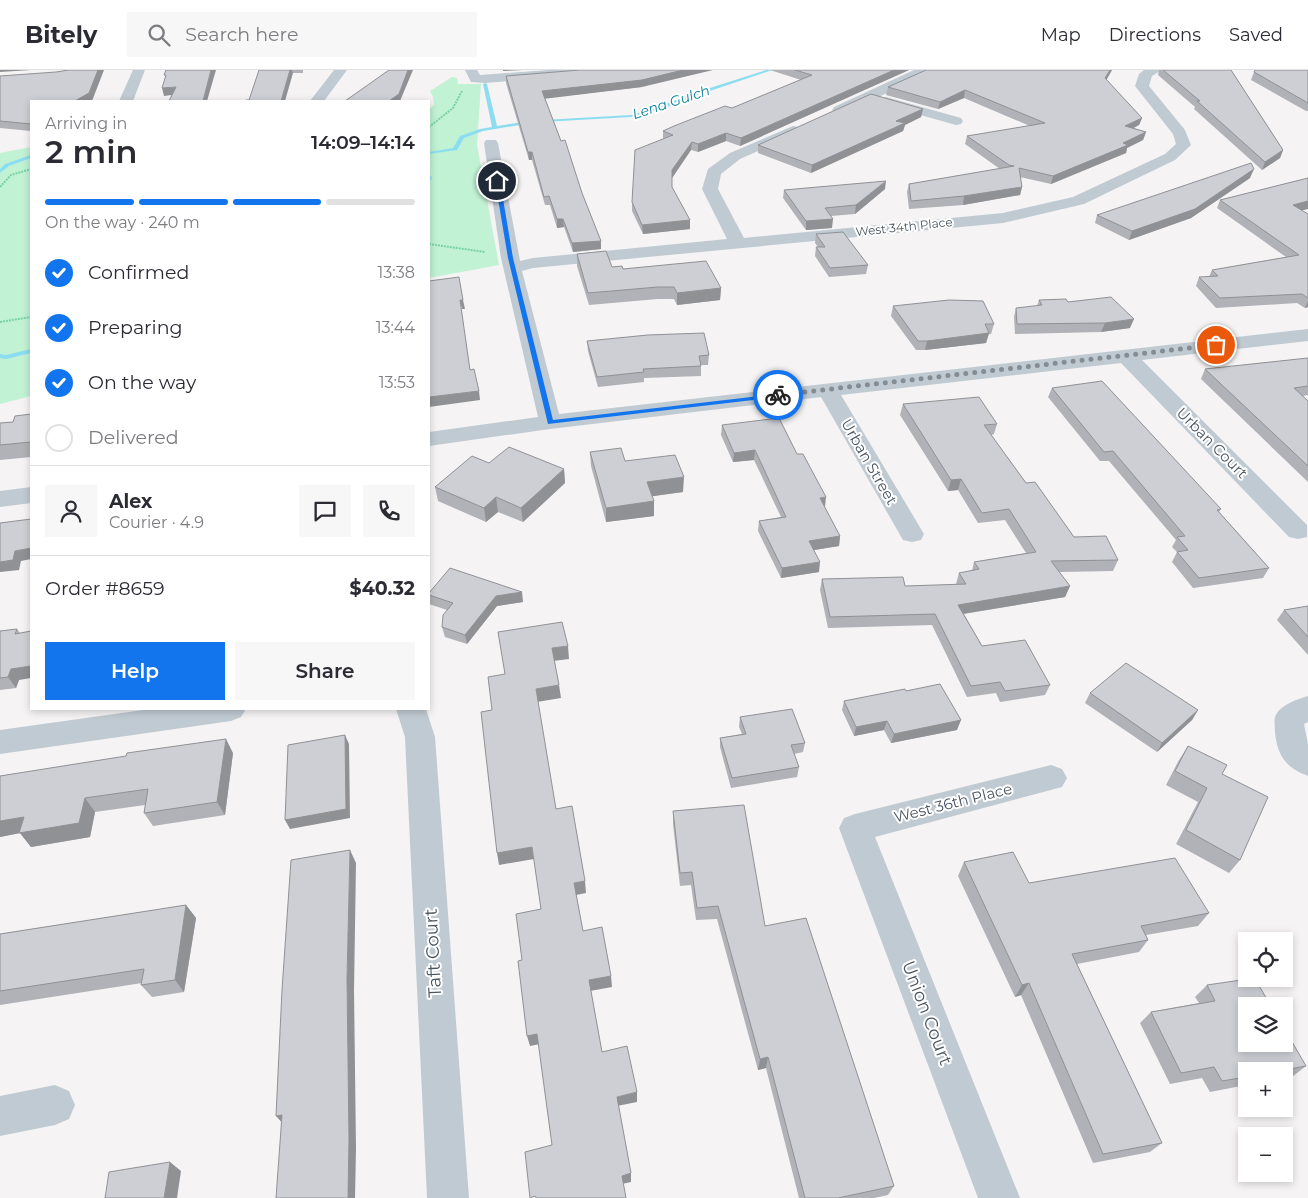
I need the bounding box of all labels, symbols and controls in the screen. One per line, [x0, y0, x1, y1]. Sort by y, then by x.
search box [127, 12, 477, 57]
text: Bitely [25, 20, 97, 49]
icon: search [145, 21, 173, 49]
text: Search here [185, 23, 298, 46]
text: Map [1041, 24, 1081, 46]
text: Directions [1109, 24, 1201, 46]
text: Saved [1229, 24, 1283, 46]
water label: Lena Gulch [630, 81, 712, 123]
text: Arriving in [45, 114, 127, 133]
text: 14:09–14:14 [311, 131, 415, 154]
text: 2 min [45, 132, 137, 171]
pin [476, 160, 518, 202]
icon: home [483, 167, 511, 195]
text: On the way · 240 m [45, 213, 200, 232]
street label: West 34th Place [855, 214, 953, 239]
icon: check [45, 259, 73, 287]
text: Confirmed [88, 261, 189, 284]
text: 13:38 [378, 263, 415, 282]
icon: check [45, 314, 73, 342]
text: Preparing [88, 316, 183, 339]
text: 13:44 [376, 318, 415, 337]
pin [1195, 324, 1237, 366]
icon: bag [1202, 331, 1230, 359]
icon: check [45, 369, 73, 397]
courier [753, 370, 803, 420]
text: On the way [88, 371, 196, 394]
text: 13:53 [379, 373, 415, 392]
icon: bike [764, 381, 792, 409]
street label: Urban Court [1173, 403, 1252, 482]
street label: Urban Street [837, 415, 902, 508]
text: Delivered [88, 426, 179, 449]
button: person [45, 485, 97, 537]
button: chat [299, 485, 351, 537]
button: phone [363, 485, 415, 537]
text: Alex [109, 490, 152, 513]
text: Courier · 4.9 [109, 513, 204, 532]
text: Order #8659 [45, 577, 165, 600]
text: $40.32 [349, 577, 415, 600]
button: Help [45, 642, 225, 700]
button: Share [235, 642, 415, 700]
street label: West 36th Place [892, 779, 1014, 826]
street label: Taft Court [420, 908, 446, 998]
map controls [1238, 932, 1293, 1182]
button: locate [1238, 932, 1293, 987]
street label: Union Court [897, 958, 957, 1068]
button: layers [1238, 997, 1293, 1052]
button: + [1238, 1062, 1293, 1117]
button: − [1238, 1127, 1293, 1182]

